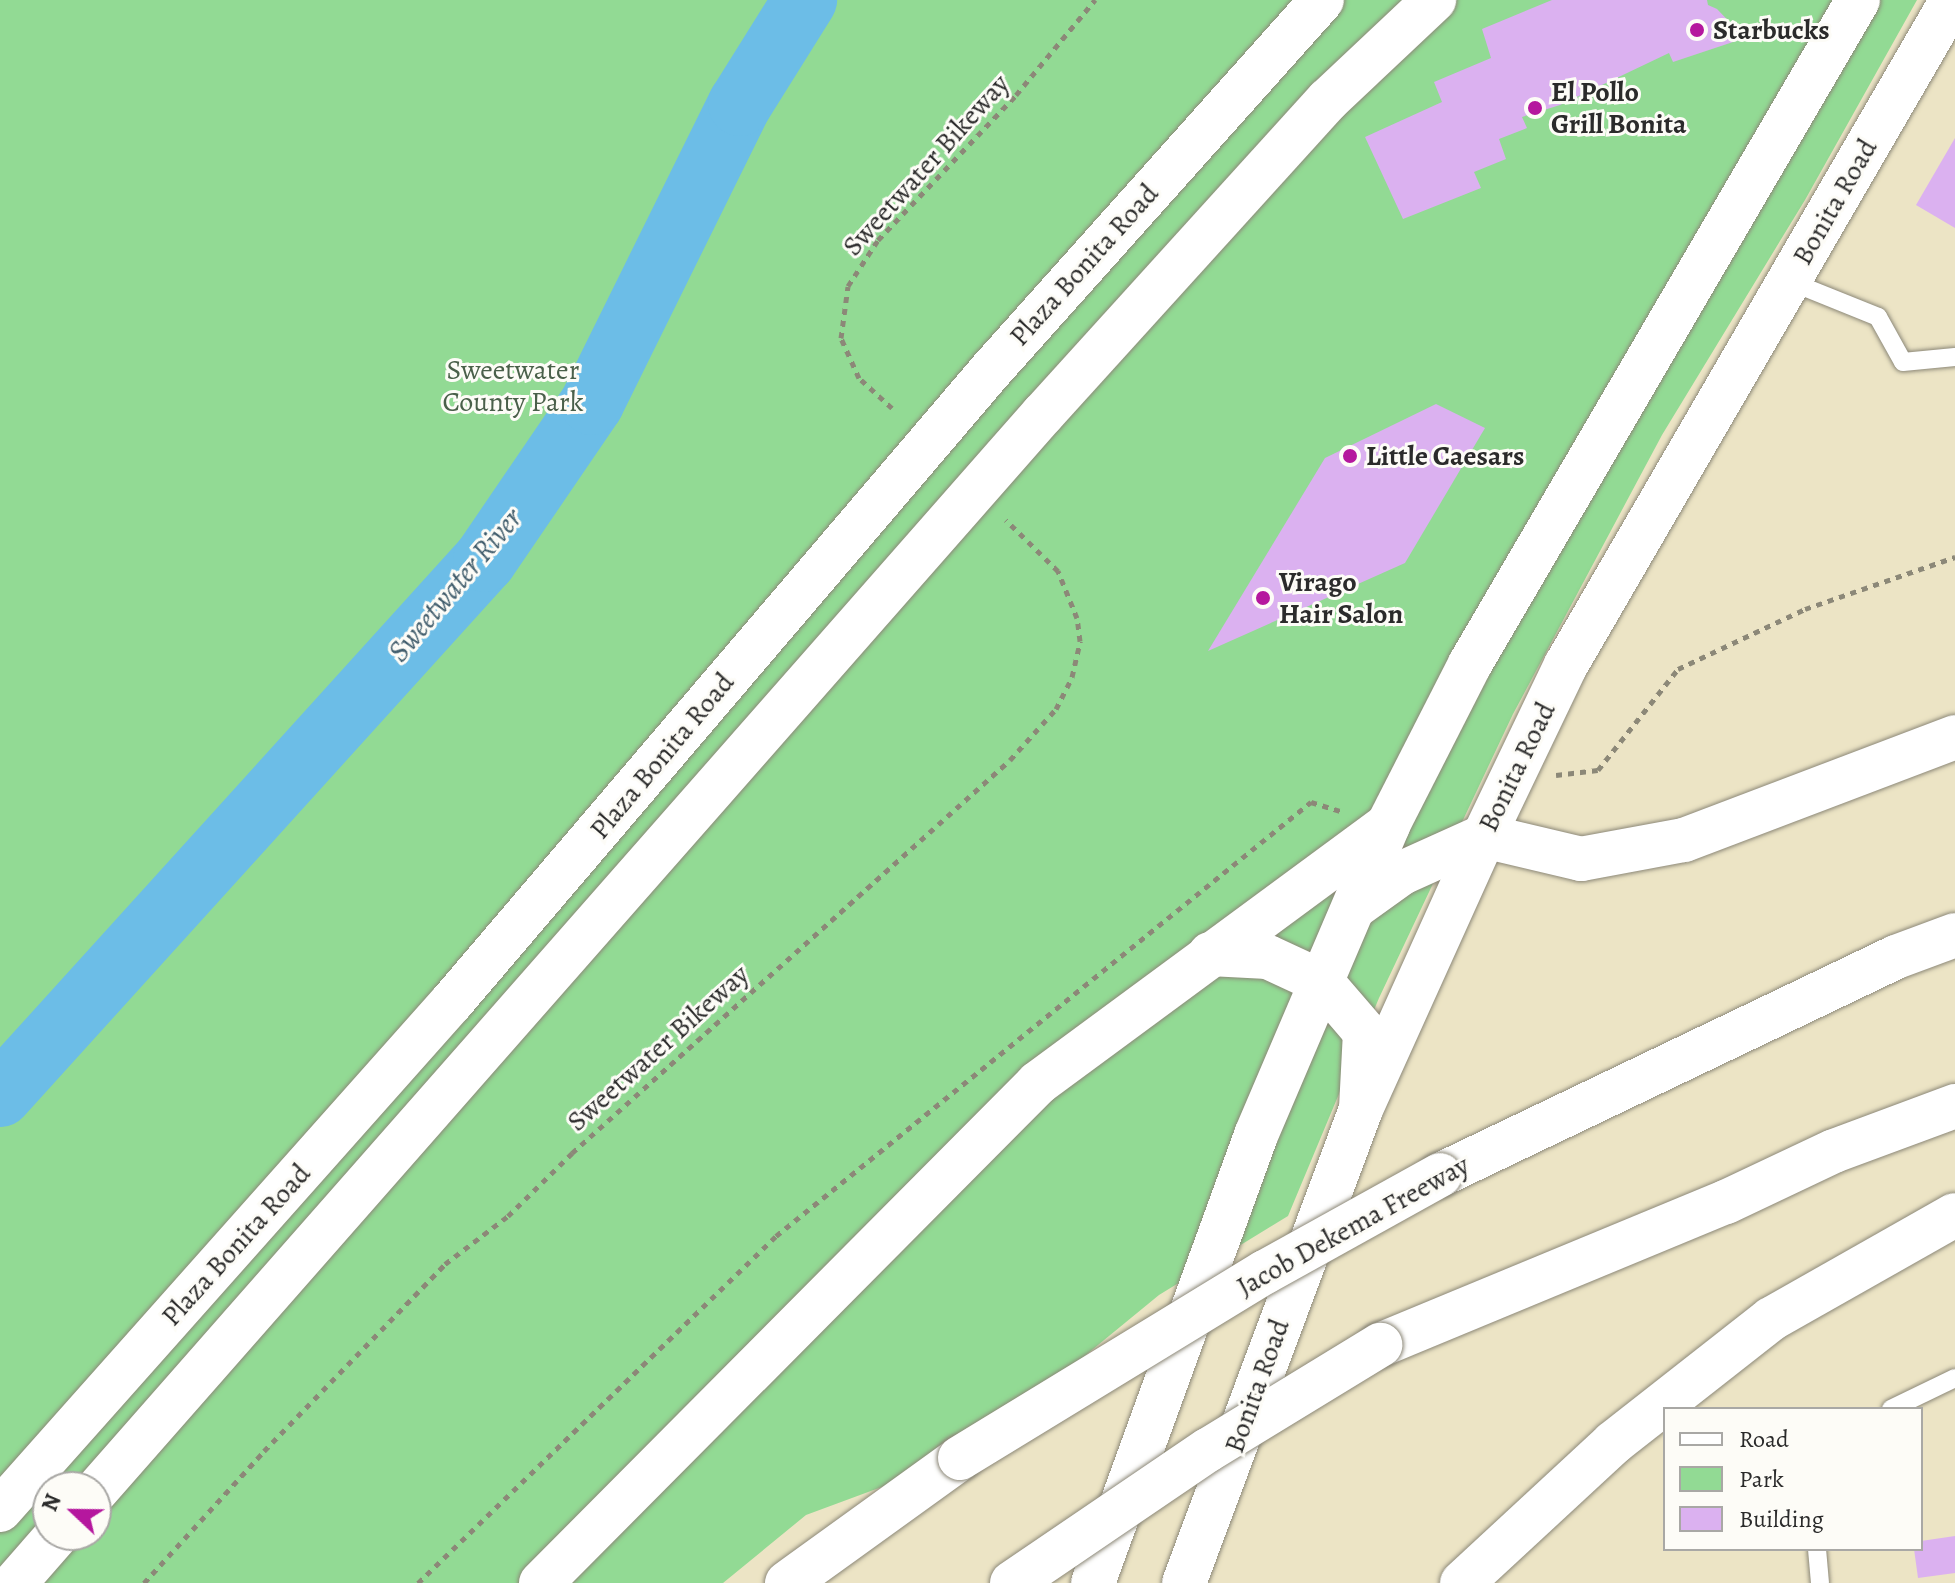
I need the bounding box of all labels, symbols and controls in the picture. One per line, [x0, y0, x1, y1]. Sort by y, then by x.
place label: Starbucks [1713, 13, 1830, 47]
marker: Starbucks [1688, 21, 1706, 39]
street label: Sweetwater Bikeway [836, 67, 1016, 263]
place label: El Pollo Grill Bonita [1551, 75, 1687, 141]
marker: El Pollo Grill Bonita [1526, 99, 1544, 117]
street label: Bonita Road [1786, 133, 1884, 271]
street label: Plaza Bonita Road [1002, 177, 1166, 353]
park label: Sweetwater County Park [442, 353, 584, 419]
place label: Little Caesars [1366, 439, 1524, 473]
marker: Little Caesars [1341, 447, 1359, 465]
water label: Sweetwater River [380, 501, 530, 669]
place label: Virago Hair Salon [1279, 565, 1403, 631]
marker: Virago Hair Salon [1254, 589, 1272, 607]
street label: Plaza Bonita Road [583, 666, 741, 846]
street label: Bonita Road [1471, 697, 1563, 837]
street label: Sweetwater Bikeway [560, 958, 756, 1138]
street label: Jacob Dekema Freeway [1231, 1148, 1475, 1304]
street label: Plaza Bonita Road [154, 1157, 318, 1333]
street label: Bonita Road [1217, 1315, 1297, 1457]
legend [1663, 1407, 1923, 1551]
text: Road [1739, 1423, 1789, 1455]
text: Park [1739, 1463, 1784, 1495]
north arrow [32, 1471, 112, 1551]
text: N [35, 1490, 69, 1516]
text: Building [1739, 1503, 1824, 1535]

